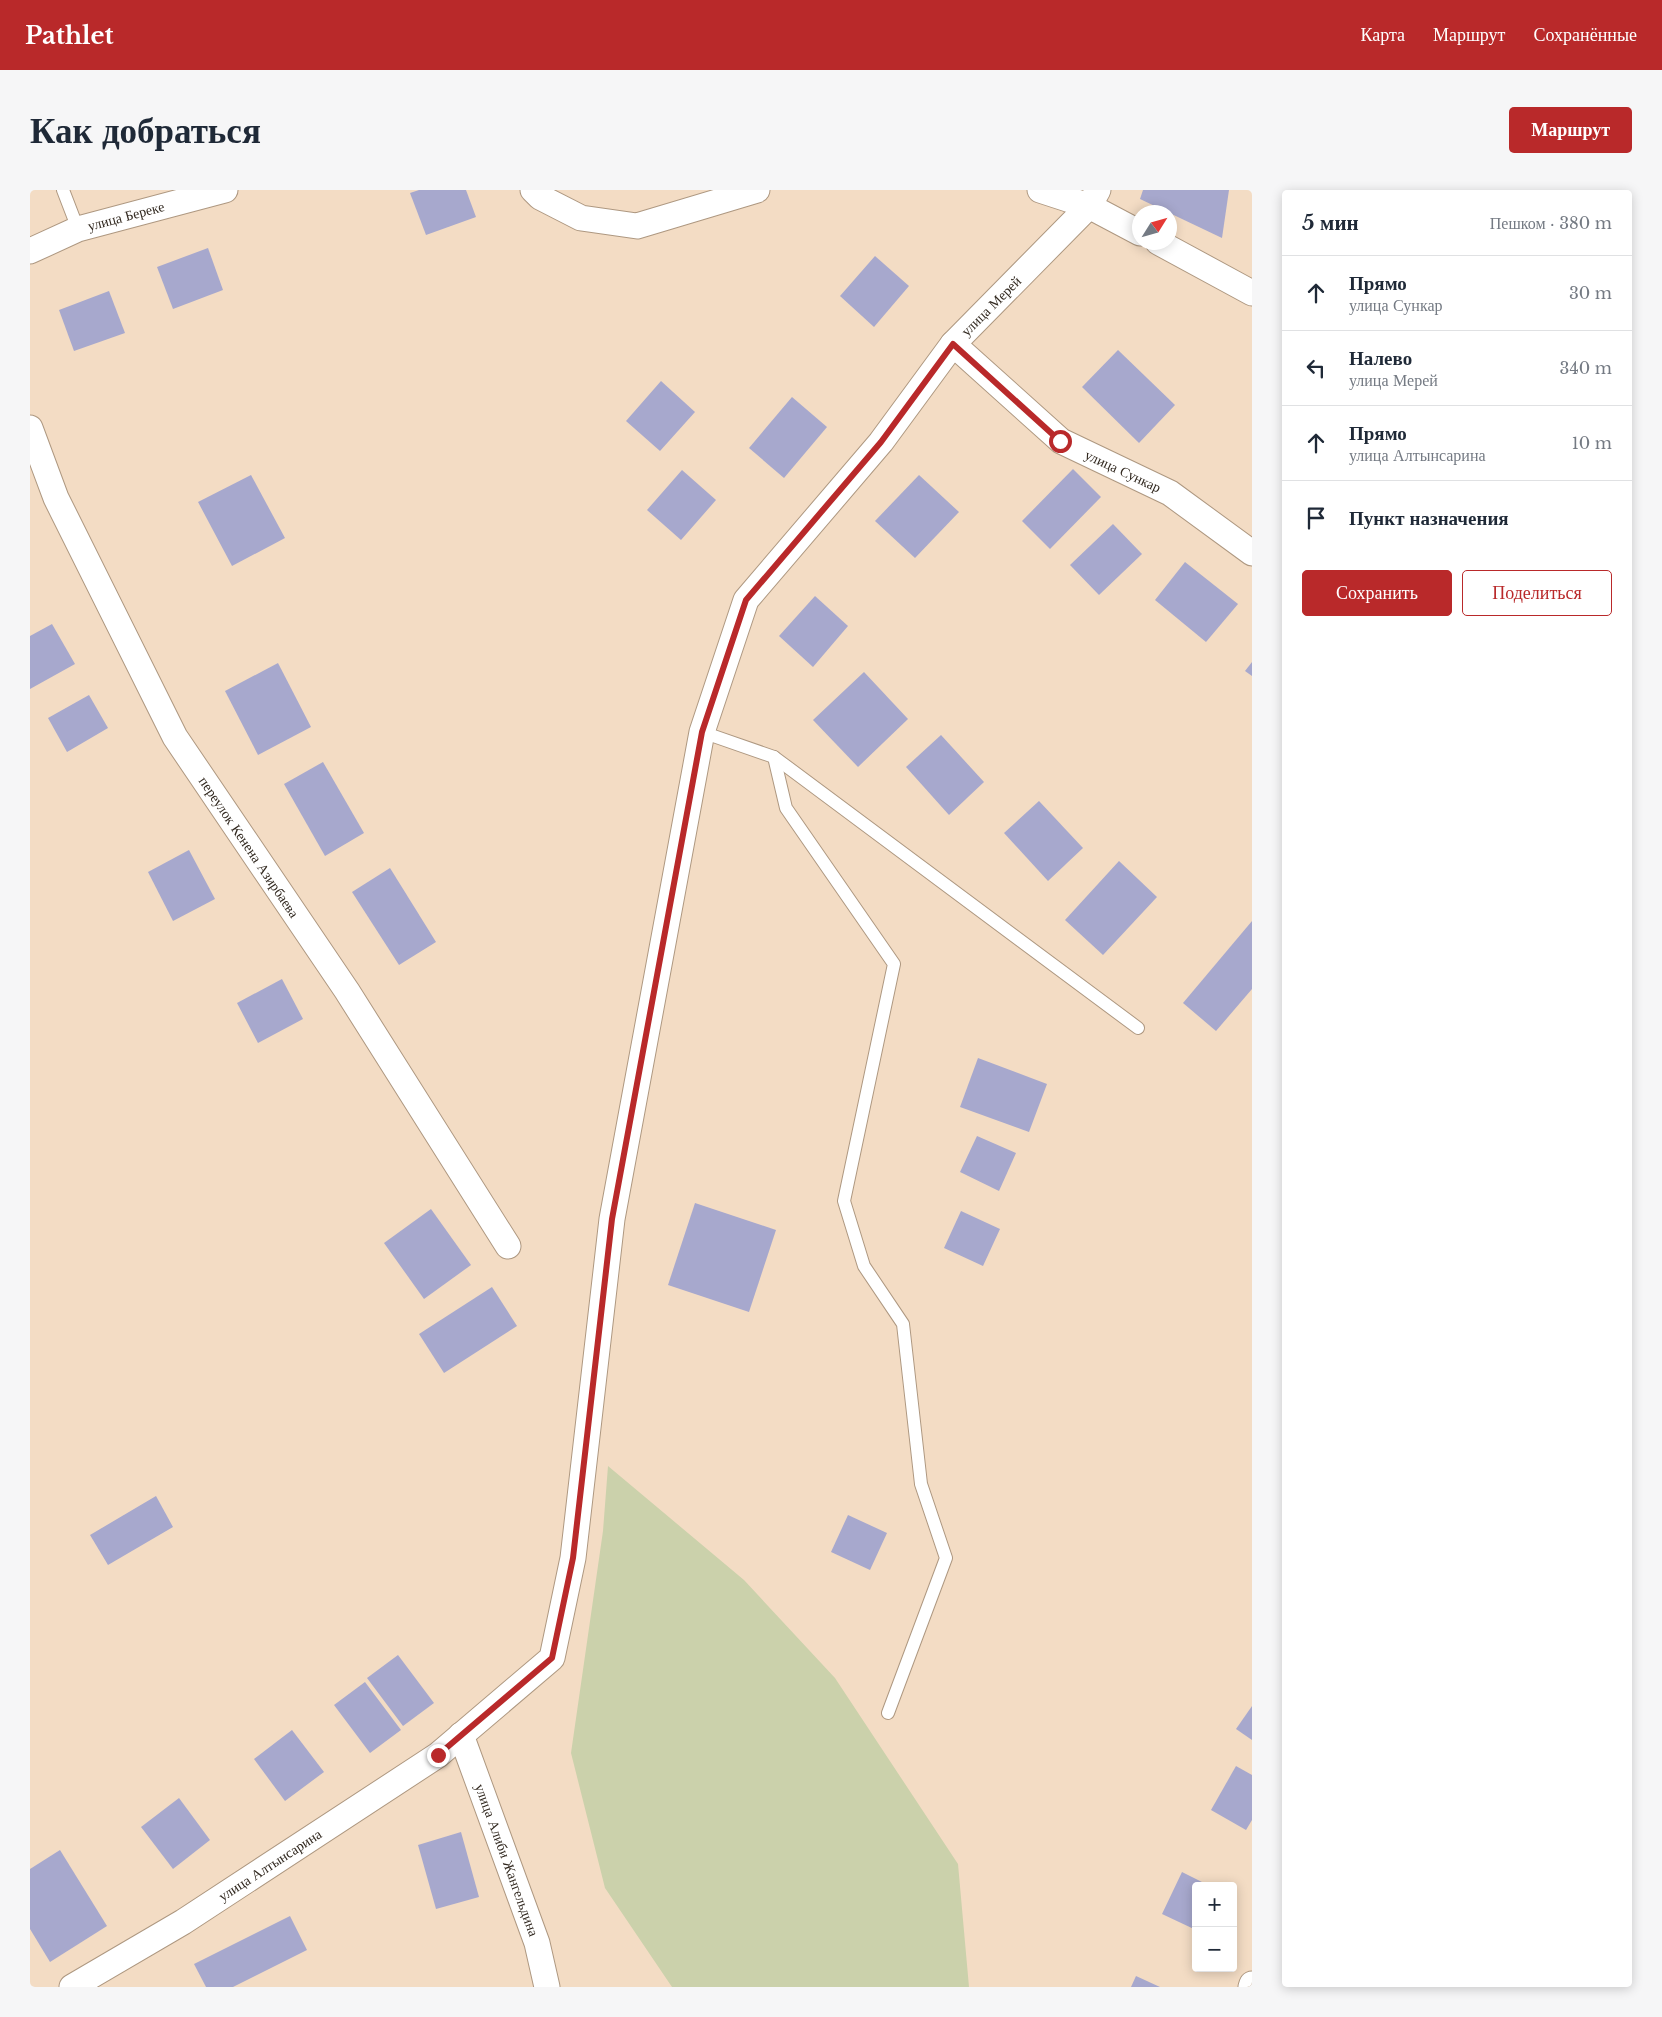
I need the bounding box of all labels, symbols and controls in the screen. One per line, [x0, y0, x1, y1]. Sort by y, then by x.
text: Pathlet [25, 21, 114, 50]
text: Карта [1360, 24, 1405, 46]
text: Маршрут [1433, 24, 1505, 46]
text: Сохранённые [1533, 24, 1637, 46]
button: Маршрут [1509, 107, 1632, 153]
text: Как добраться [30, 109, 261, 152]
street label: улица Береке [86, 197, 166, 235]
north arrow [1132, 205, 1177, 250]
text: 5 мин [1302, 210, 1359, 236]
text: Пешком · 380 m [1490, 213, 1612, 233]
street label: улица Мерей [957, 272, 1025, 340]
text: Прямо [1349, 272, 1407, 295]
icon: ahead [1302, 279, 1330, 307]
text: 30 m [1569, 283, 1612, 303]
text: улица Сункар [1349, 295, 1443, 315]
text: Налево [1349, 347, 1412, 370]
icon: left [1302, 354, 1330, 382]
text: 340 m [1560, 358, 1612, 378]
text: улица Мерей [1349, 370, 1438, 390]
text: Прямо [1349, 422, 1407, 445]
icon: ahead [1302, 429, 1330, 457]
route start [1049, 430, 1072, 453]
text: 10 m [1572, 433, 1612, 453]
text: улица Алтынсарина [1349, 445, 1486, 465]
street label: улица Сункар [1082, 446, 1164, 496]
icon: arrive [1302, 504, 1330, 532]
text: Пункт назначения [1349, 507, 1509, 530]
button: Сохранить [1302, 570, 1452, 616]
button: Поделиться [1462, 570, 1612, 616]
street label: переулок Кенена Азирбаева [195, 773, 303, 922]
route end [427, 1744, 450, 1767]
street label: улица Алиби Жангельдина [471, 1781, 543, 1940]
street label: улица Алтынсарина [215, 1824, 326, 1905]
map controls [1192, 1882, 1237, 1972]
button: + [1192, 1882, 1237, 1927]
button: − [1192, 1927, 1237, 1972]

